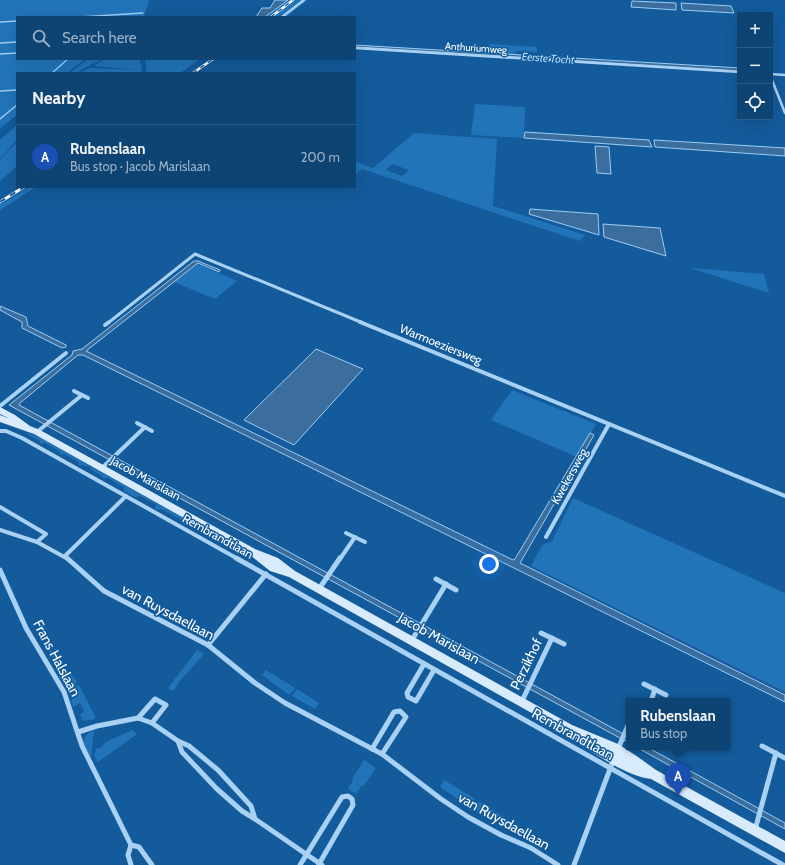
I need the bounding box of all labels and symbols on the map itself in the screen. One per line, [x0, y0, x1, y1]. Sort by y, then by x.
street label: Anthuriumweg [445, 39, 508, 57]
water label: Eerste Tocht [521, 49, 575, 67]
street label: Warmoeziersweg [398, 321, 485, 368]
street label: Kwekersweg [547, 444, 591, 507]
street label: Jacob Marislaan [107, 452, 184, 504]
street label: Rembrandtlaan [180, 510, 256, 562]
your location [479, 554, 499, 574]
street label: van Ruysdaellaan [119, 580, 218, 644]
street label: Jacob Marislaan [394, 608, 483, 668]
street label: Frans Halslaan [29, 616, 85, 700]
street label: Perzikhof [506, 635, 546, 693]
street label: Rembrandtlaan [529, 704, 617, 764]
pin: A [665, 763, 691, 796]
street label: van Ruysdaellaan [455, 788, 553, 854]

